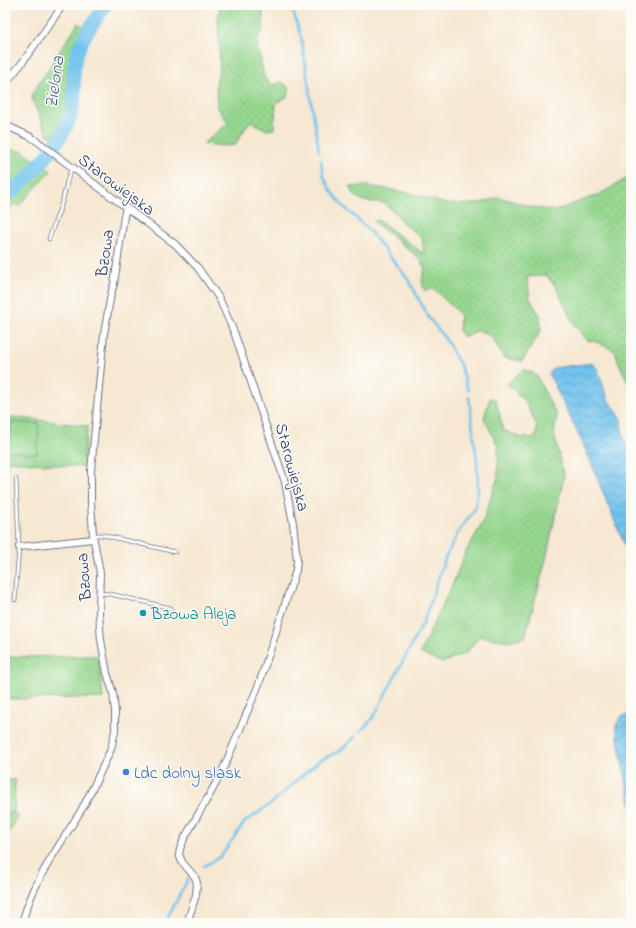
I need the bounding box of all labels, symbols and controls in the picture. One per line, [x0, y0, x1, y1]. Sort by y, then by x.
water label: Zielona [39, 54, 73, 110]
street label: Starowiejska [72, 148, 160, 222]
street label: Bzowa [90, 228, 121, 280]
street label: Starowiejska [268, 420, 315, 514]
street label: Bzowa [70, 552, 99, 603]
place label: Bzowa Aleja [150, 602, 237, 627]
marker: Bzowa Aleja [138, 608, 148, 618]
place label: Ldc dolny slask [134, 761, 242, 787]
marker: Ldc dolny slask [121, 767, 131, 777]

